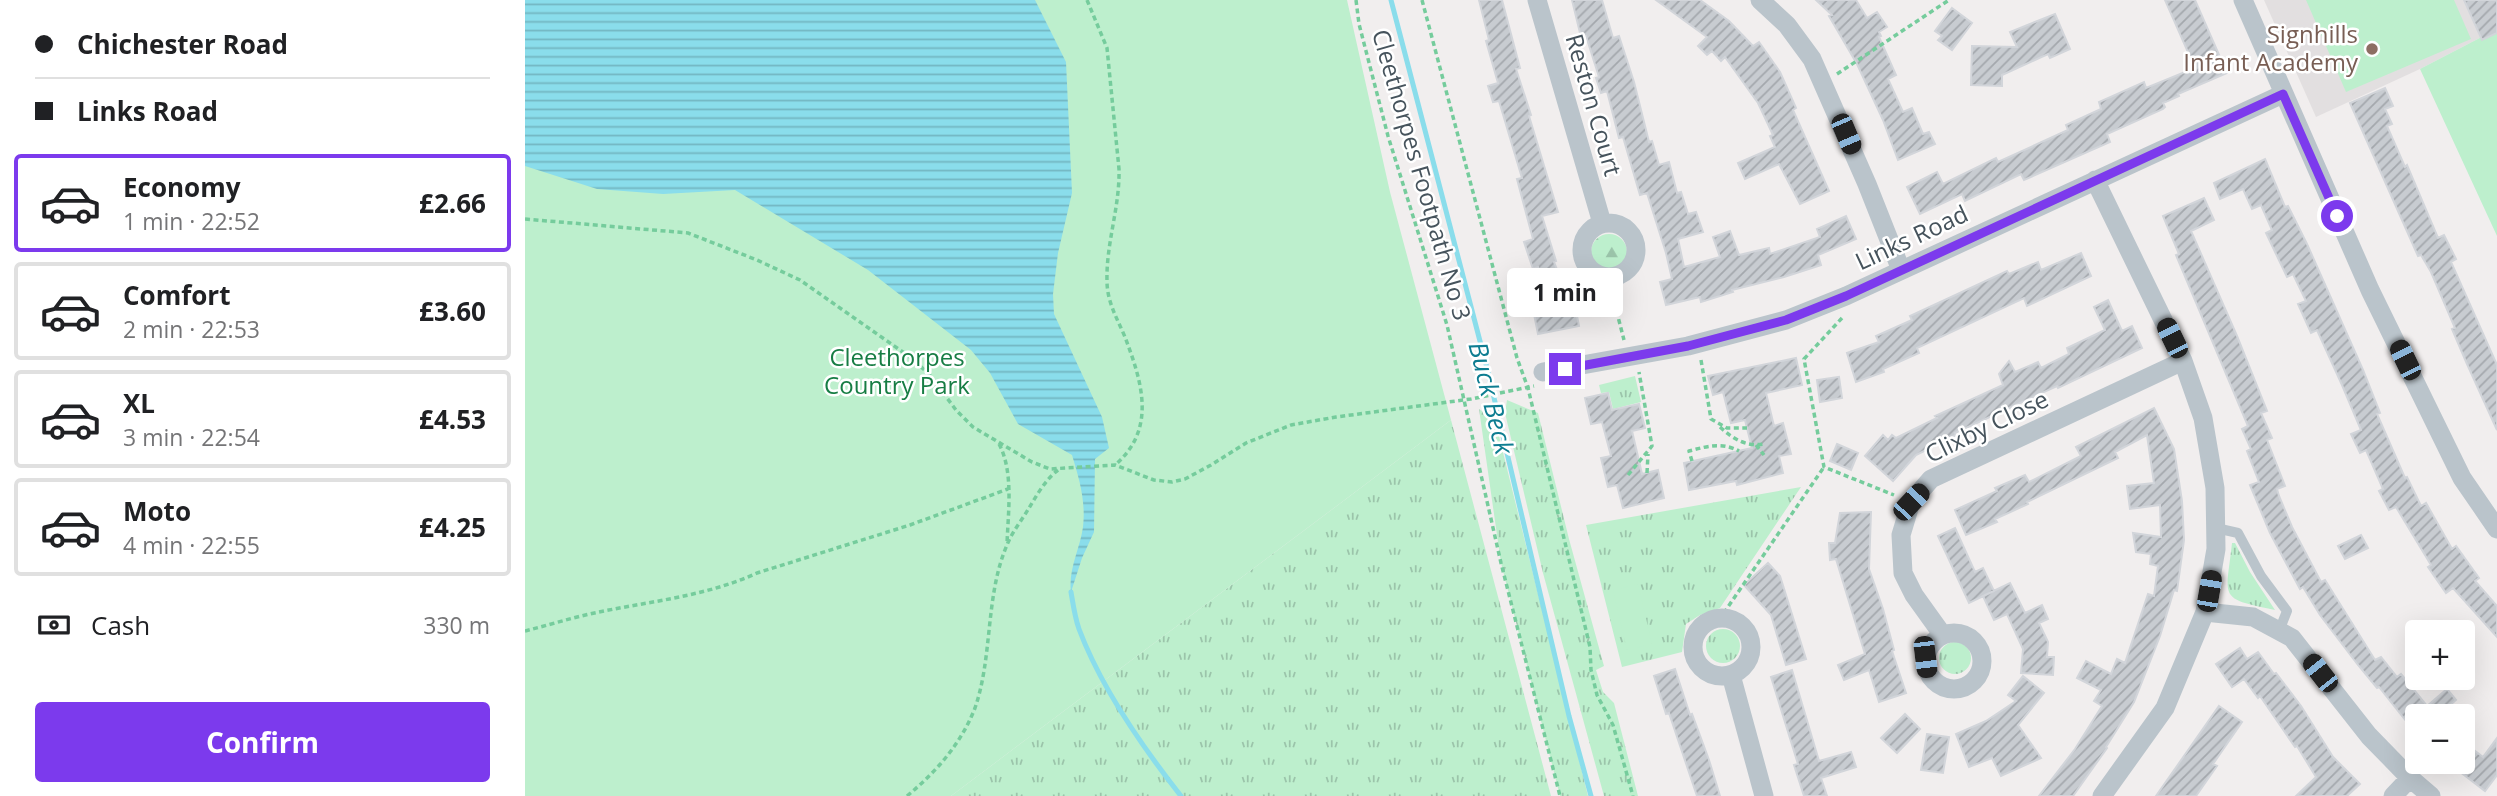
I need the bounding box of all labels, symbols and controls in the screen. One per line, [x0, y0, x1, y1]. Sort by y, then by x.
place label: Signhills Infant Academy [2183, 17, 2359, 78]
street label: Cleethorpes Footpath No 3 [1365, 25, 1480, 324]
text: Chichester Road [77, 26, 288, 62]
street label: Reston Court [1558, 30, 1630, 179]
marker: Signhills Infant Academy [2364, 41, 2380, 57]
text: Links Road [77, 93, 218, 129]
car [1829, 111, 1864, 157]
text: Economy [123, 169, 241, 205]
icon: car [39, 172, 102, 235]
text: £2.66 [419, 185, 486, 221]
street label: Links Road [1850, 196, 1973, 277]
route start [2321, 200, 2353, 232]
text: 1 min · 22:52 [123, 205, 260, 237]
callout: 1 min [1507, 268, 1623, 316]
text: 1 min [1533, 276, 1597, 308]
text: Comfort [123, 277, 230, 313]
icon: car [39, 280, 102, 343]
text: £3.60 [419, 293, 486, 329]
text: 2 min · 22:53 [123, 313, 260, 345]
car [2154, 315, 2191, 361]
car [2387, 337, 2424, 383]
water label: Buck Beck [1461, 338, 1524, 459]
park label: Cleethorpes Country Park [824, 340, 970, 401]
route end [1549, 353, 1581, 385]
street label: Clixby Close [1919, 382, 2053, 470]
text: XL [123, 385, 155, 421]
icon: car [39, 388, 102, 451]
text: £4.53 [419, 401, 486, 437]
text: 3 min · 22:54 [123, 421, 260, 453]
car [1889, 479, 1934, 525]
text: Moto [123, 493, 191, 529]
icon: car [39, 496, 102, 559]
text: £4.25 [419, 509, 486, 545]
text: 4 min · 22:55 [123, 529, 260, 561]
car [2196, 568, 2223, 614]
icon: cash [35, 606, 73, 644]
text: Cash [91, 607, 150, 643]
text: 330 m [423, 609, 490, 641]
map controls [2405, 620, 2475, 774]
button: + [2405, 620, 2475, 690]
car [1913, 635, 1938, 679]
car [2299, 650, 2342, 696]
button: Confirm [35, 702, 490, 782]
button: − [2405, 704, 2475, 774]

